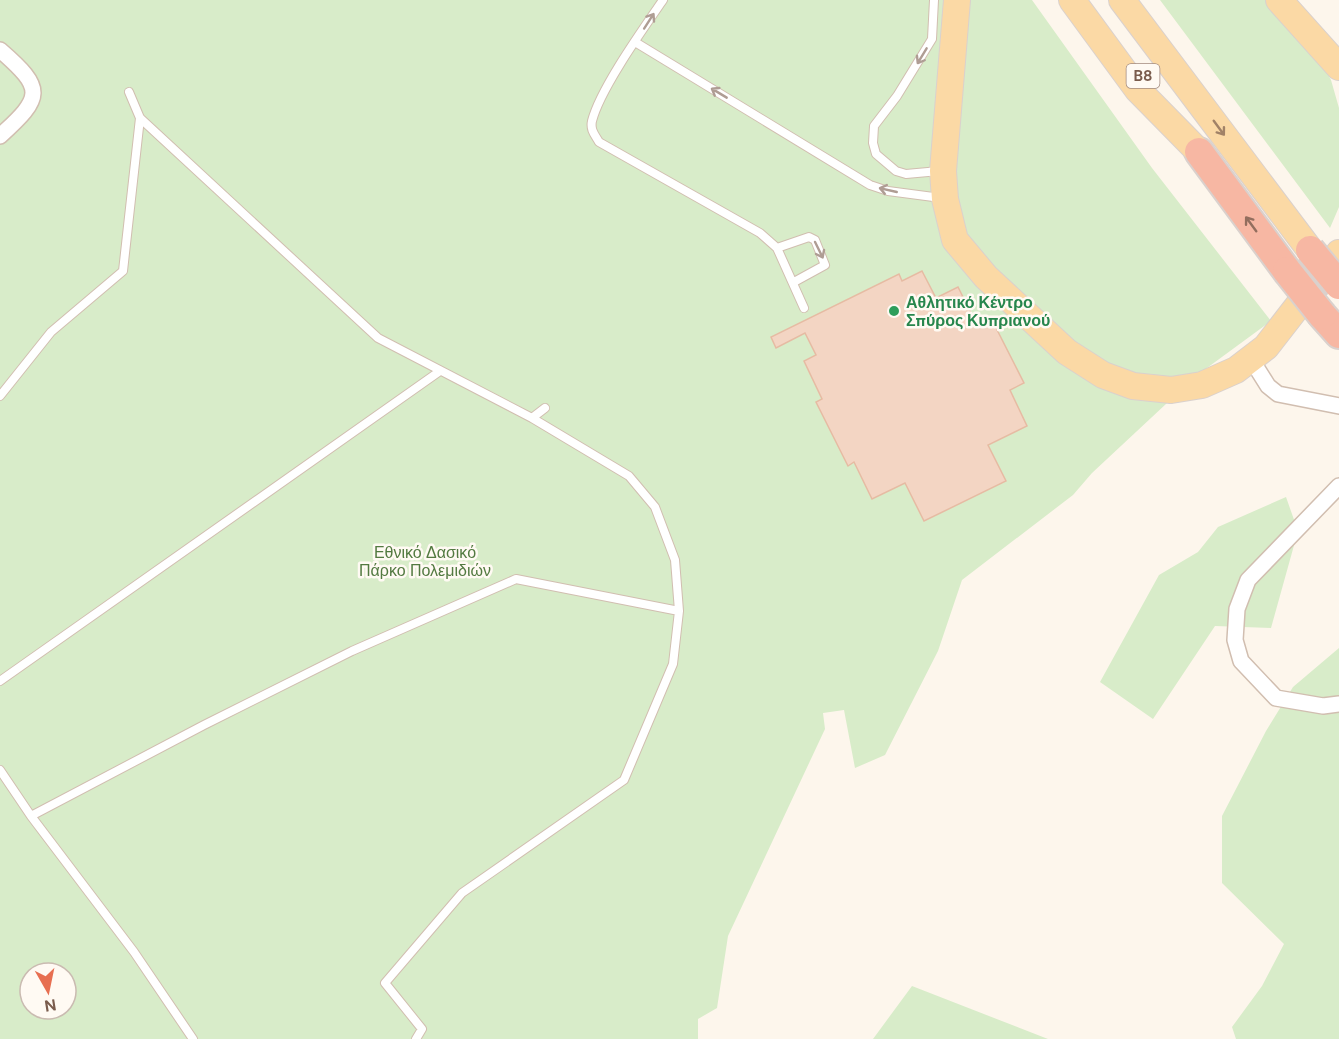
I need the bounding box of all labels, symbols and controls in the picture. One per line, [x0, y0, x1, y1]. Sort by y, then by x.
one-way arrow [643, 13, 655, 30]
one-way arrow [915, 47, 927, 64]
road number: B8 [1126, 64, 1160, 88]
one-way arrow [711, 87, 728, 99]
one-way arrow [1213, 120, 1225, 136]
one-way arrow [879, 184, 898, 195]
one-way arrow [1245, 217, 1257, 233]
one-way arrow [814, 240, 826, 258]
place label: Αθλητικό Κέντρο Σπύρος Κυπριανού [906, 292, 1050, 331]
marker: Αθλητικό Κέντρο Σπύρος Κυπριανού [887, 304, 901, 318]
park label: Εθνικό Δασικό Πάρκο Πολεμιδιών [359, 542, 491, 581]
north arrow [18, 961, 78, 1021]
text: N [43, 994, 58, 1017]

